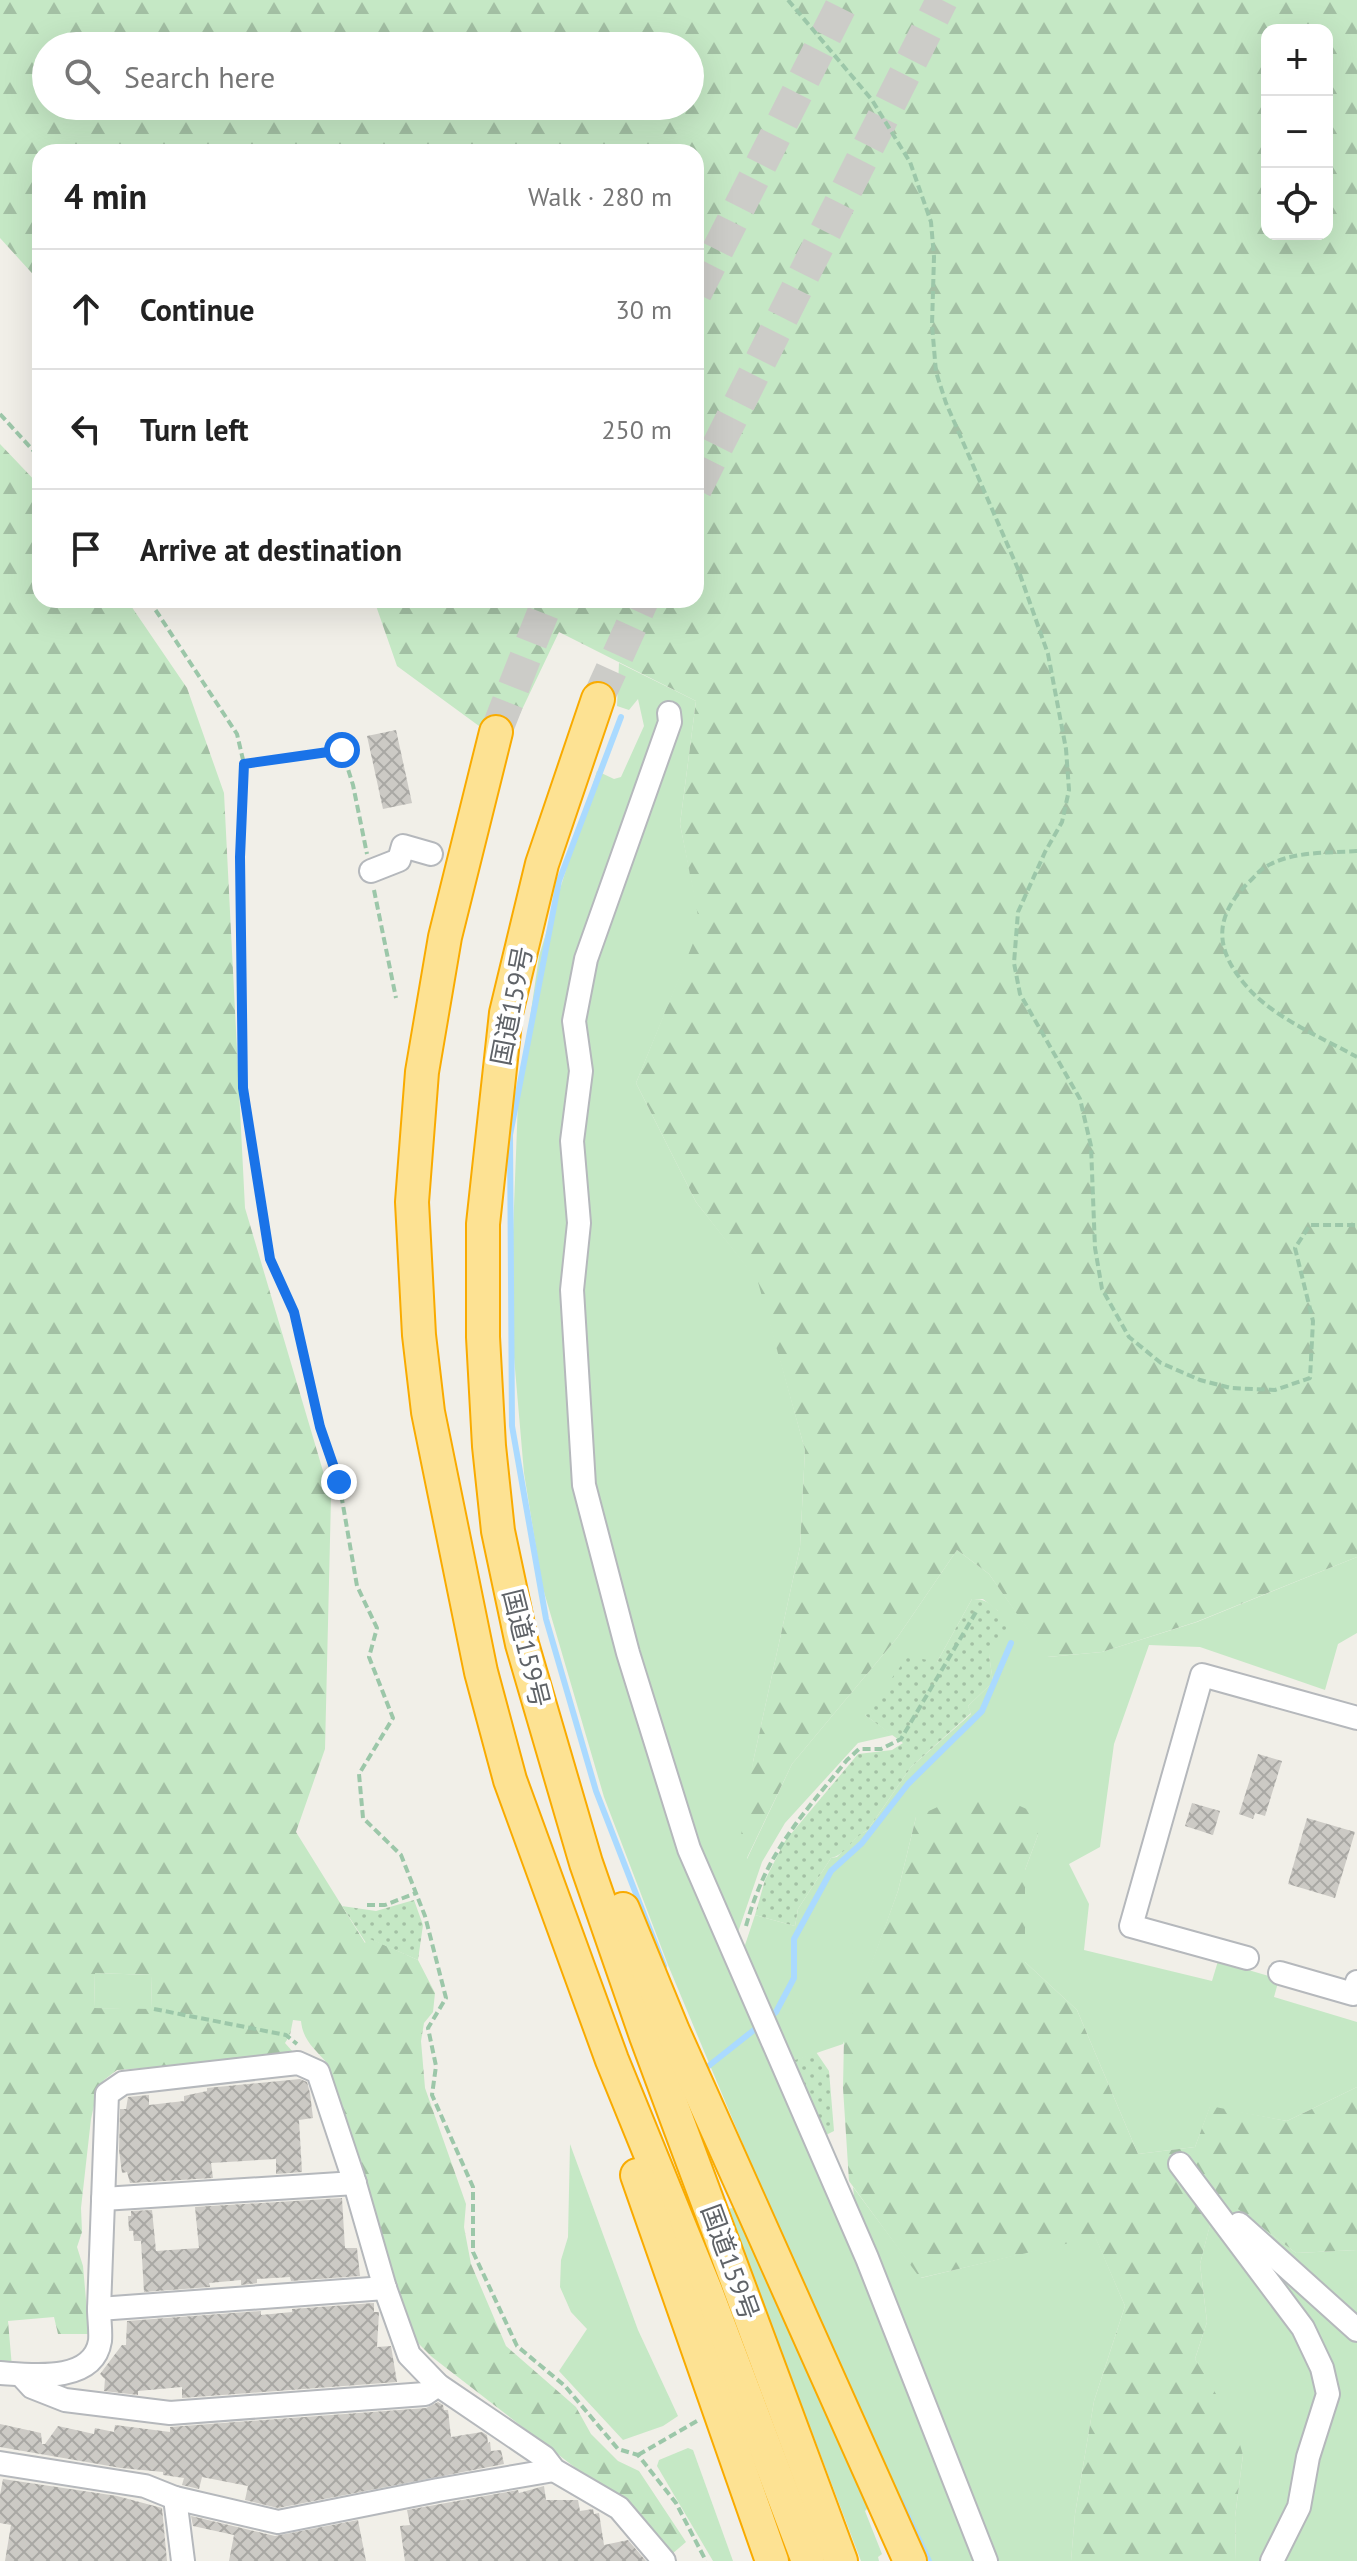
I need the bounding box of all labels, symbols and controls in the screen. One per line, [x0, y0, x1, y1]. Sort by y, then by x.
map controls [1261, 24, 1333, 240]
button: + [1261, 24, 1333, 96]
search box [32, 32, 704, 120]
icon: search [60, 54, 104, 98]
text: Search here [124, 57, 275, 96]
button: − [1261, 96, 1333, 168]
button: locate [1261, 168, 1333, 240]
text: 4 min [64, 174, 147, 218]
text: Walk · 280 m [528, 180, 672, 213]
icon: ahead [64, 287, 108, 331]
text: Continue [140, 290, 254, 329]
text: 30 m [616, 293, 672, 326]
icon: left [64, 407, 108, 451]
text: Turn left [140, 410, 248, 449]
text: 250 m [601, 413, 672, 446]
icon: arrive [64, 527, 108, 571]
text: Arrive at destination [140, 530, 402, 569]
route start [324, 732, 360, 768]
street label: 国道159号 [484, 944, 539, 1068]
route end [321, 1464, 357, 1500]
street label: 国道159号 [496, 1585, 557, 1710]
street label: 国道159号 [694, 2200, 767, 2324]

